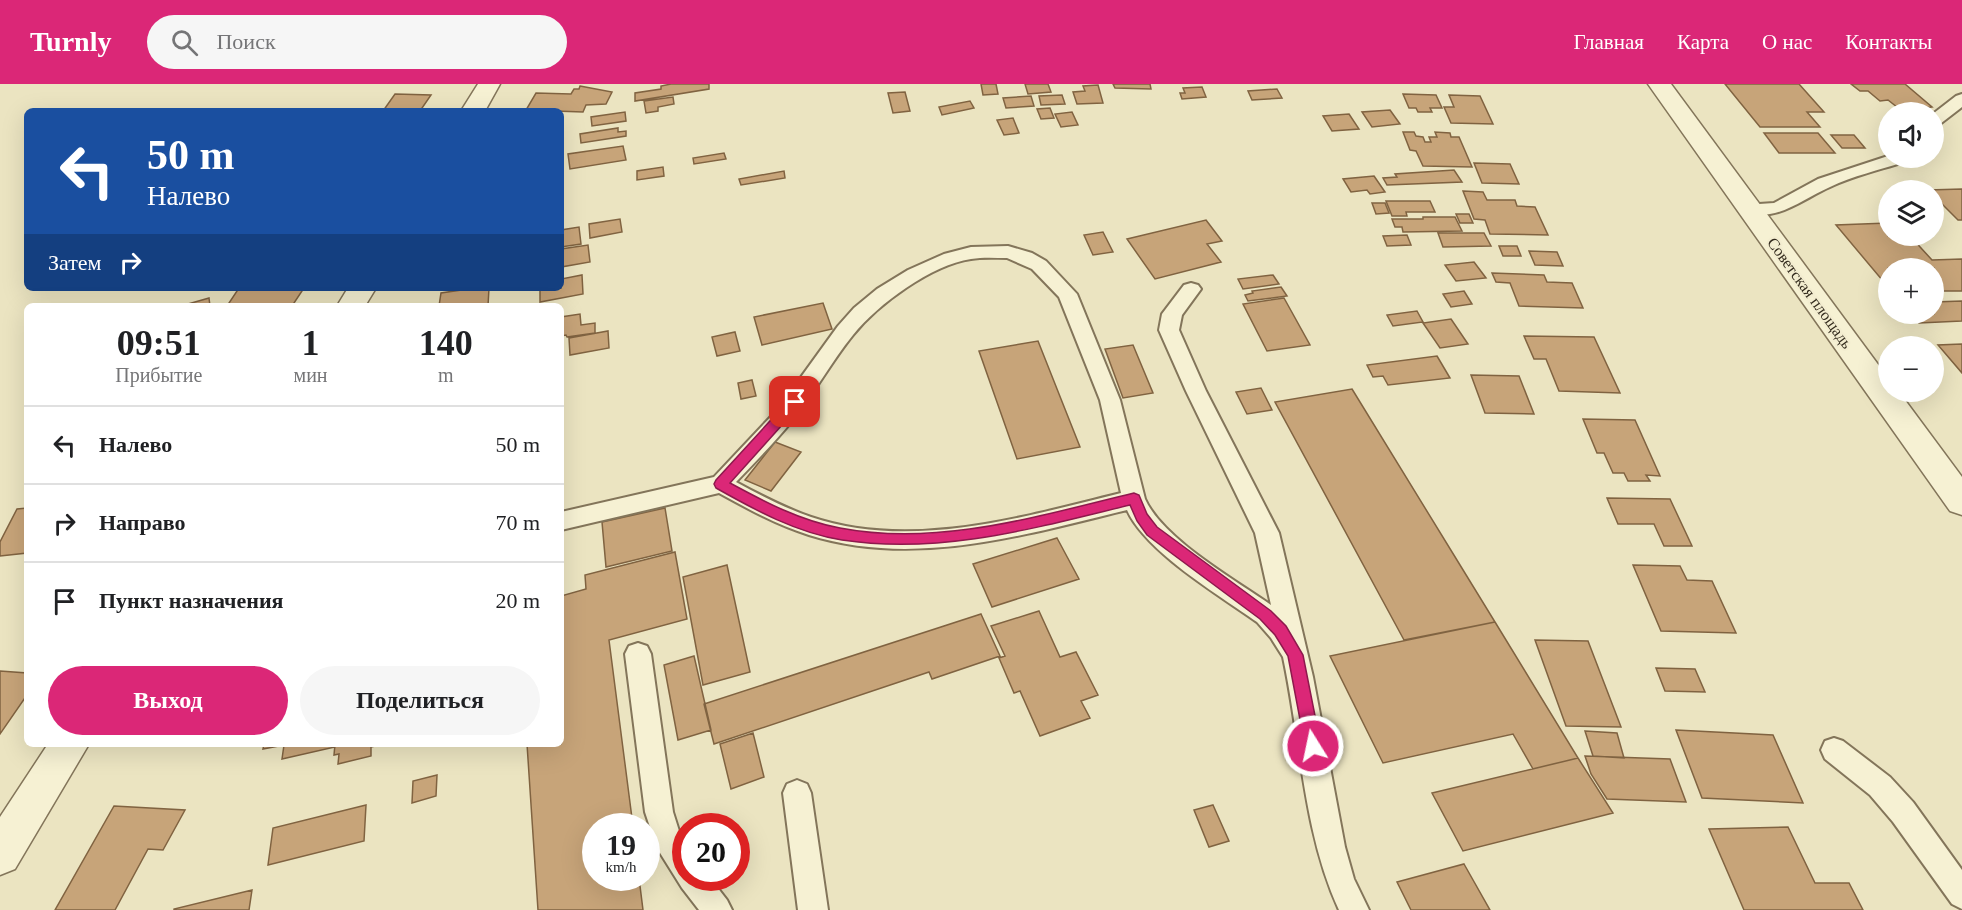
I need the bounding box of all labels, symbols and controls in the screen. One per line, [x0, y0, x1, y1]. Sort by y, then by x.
search box [147, 15, 567, 69]
text: Turnly [30, 26, 111, 57]
icon: search [168, 26, 201, 59]
text: Поиск [216, 29, 276, 54]
text: Главная [1574, 30, 1644, 54]
text: Карта [1677, 30, 1729, 54]
text: О нас [1762, 30, 1812, 54]
text: Контакты [1845, 30, 1932, 54]
map controls [1878, 102, 1944, 402]
button: sound [1878, 102, 1944, 168]
icon: left [48, 132, 126, 210]
text: 50 m [147, 132, 235, 178]
button: layers [1878, 180, 1944, 246]
text: Налево [147, 181, 230, 211]
street label: Советская площадь [1763, 234, 1856, 352]
icon: right [114, 246, 147, 279]
text: Затем [48, 250, 102, 275]
button: + [1878, 258, 1944, 324]
text: 09:51 [117, 323, 201, 363]
text: 1 [302, 323, 320, 363]
text: 140 [419, 323, 473, 363]
button: − [1878, 336, 1944, 402]
text: Прибытие [115, 364, 202, 386]
text: мин [294, 364, 328, 386]
text: m [438, 364, 454, 386]
pin [769, 376, 820, 427]
icon: arrive [778, 385, 811, 418]
icon: left [48, 429, 81, 462]
text: Налево [99, 432, 172, 457]
text: 50 m [495, 432, 540, 457]
icon: right [48, 507, 81, 540]
text: Направо [99, 510, 185, 535]
text: 70 m [495, 510, 540, 535]
icon: arrive [48, 585, 81, 618]
text: Пункт назначения [99, 588, 284, 613]
text: 20 m [495, 588, 540, 613]
button: Выход [48, 666, 288, 735]
button: Поделиться [300, 666, 540, 735]
position arrow [1281, 714, 1345, 778]
speed limit sign: 20 [672, 813, 750, 891]
text: 19 [606, 828, 636, 861]
text: km/h [606, 859, 636, 875]

